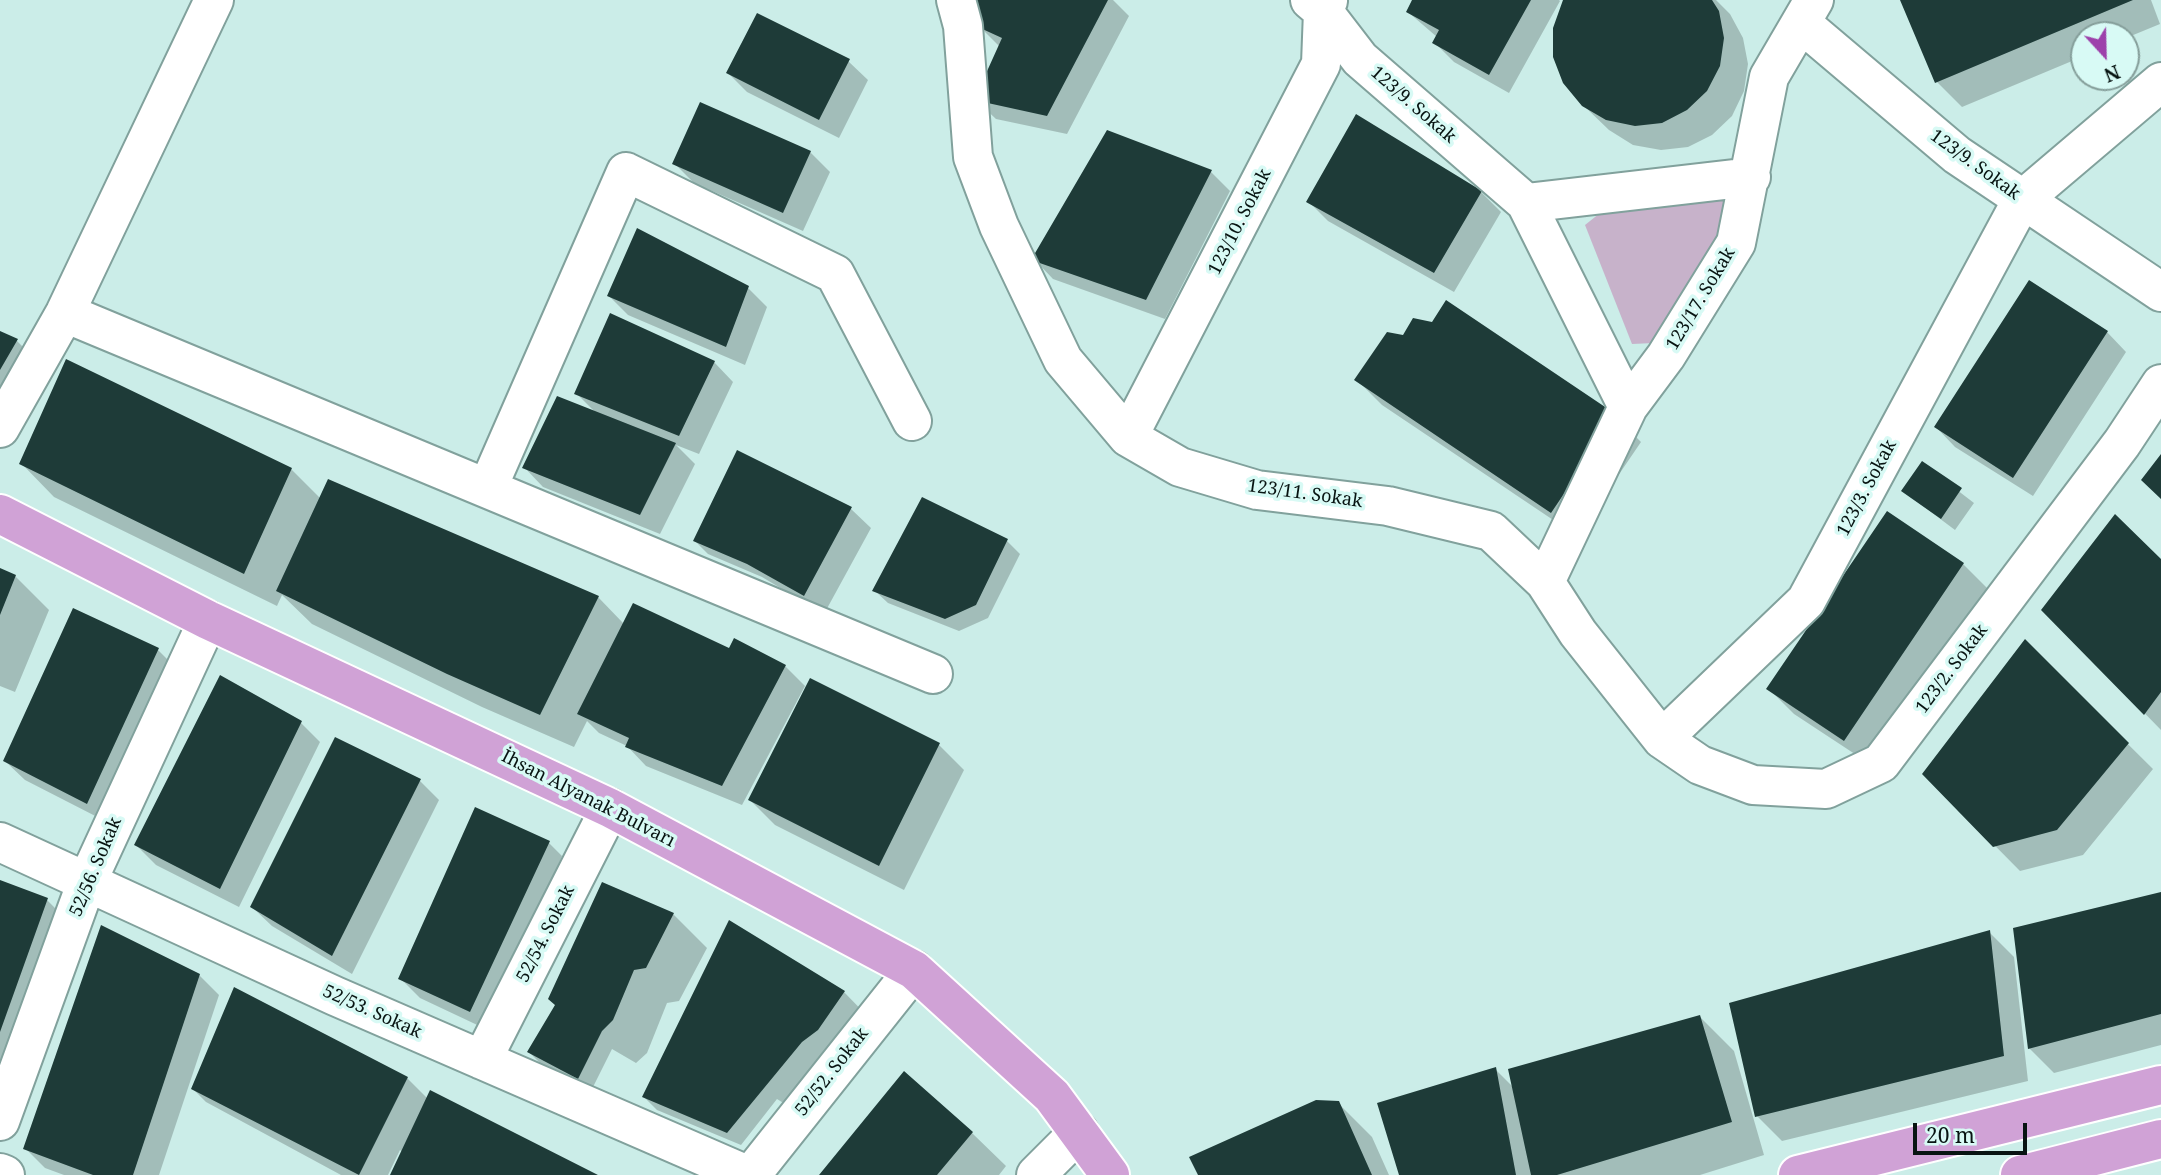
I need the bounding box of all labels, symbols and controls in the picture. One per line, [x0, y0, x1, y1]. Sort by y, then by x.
north arrow [2070, 21, 2140, 91]
text: N [2100, 59, 2124, 88]
street label: 123/9. Sokak [1366, 62, 1460, 148]
street label: 123/9. Sokak [1926, 125, 2024, 205]
street label: 123/10. Sokak [1204, 165, 1276, 279]
street label: 123/17. Sokak [1662, 244, 1740, 354]
street label: 123/3. Sokak [1833, 436, 1901, 540]
street label: 123/11. Sokak [1246, 475, 1364, 513]
street label: 123/2. Sokak [1911, 620, 1993, 718]
street label: İhsan Alyanak Bulvarı [498, 746, 678, 852]
street label: 52/56. Sokak [65, 814, 127, 920]
street label: 52/54. Sokak [512, 882, 580, 986]
street label: 52/53. Sokak [319, 981, 425, 1043]
street label: 52/52. Sokak [791, 1024, 873, 1120]
scale bar [1916, 1108, 2030, 1152]
text: 20 m [1926, 1121, 1975, 1149]

